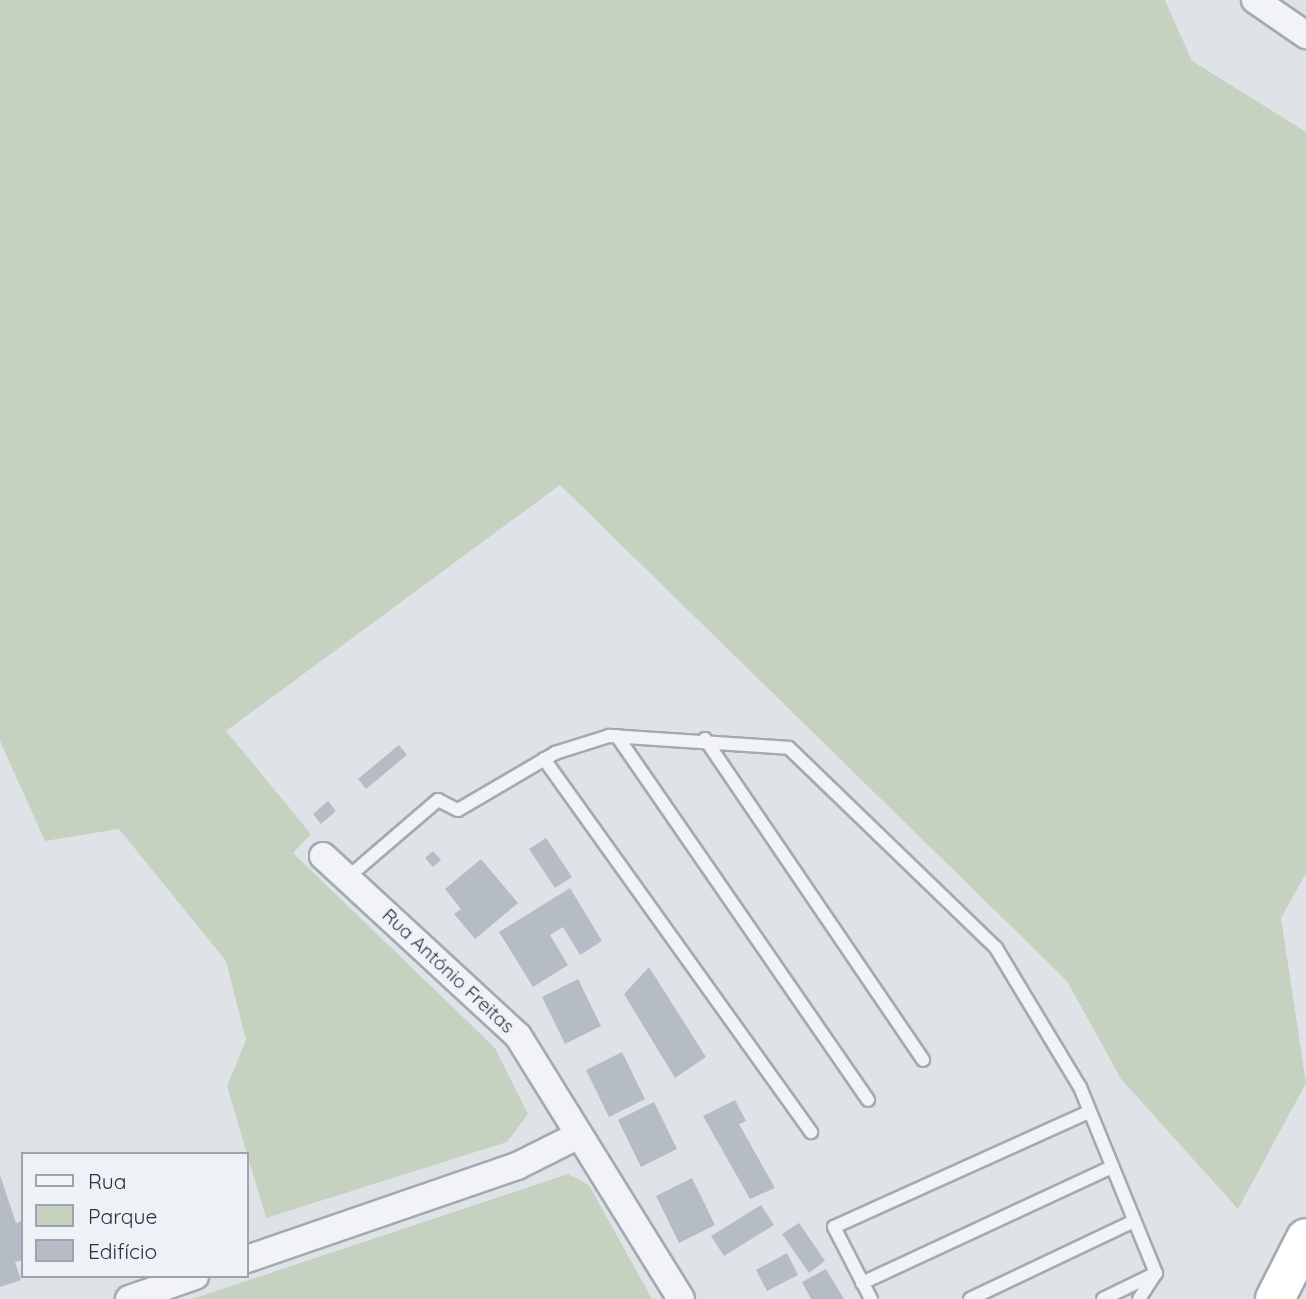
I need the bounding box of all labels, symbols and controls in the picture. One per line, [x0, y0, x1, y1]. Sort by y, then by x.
street label: Rua António Freitas [377, 904, 519, 1038]
legend [21, 1152, 248, 1278]
text: Rua [88, 1168, 127, 1194]
text: Parque [88, 1203, 157, 1229]
text: Edifício [88, 1238, 157, 1264]

